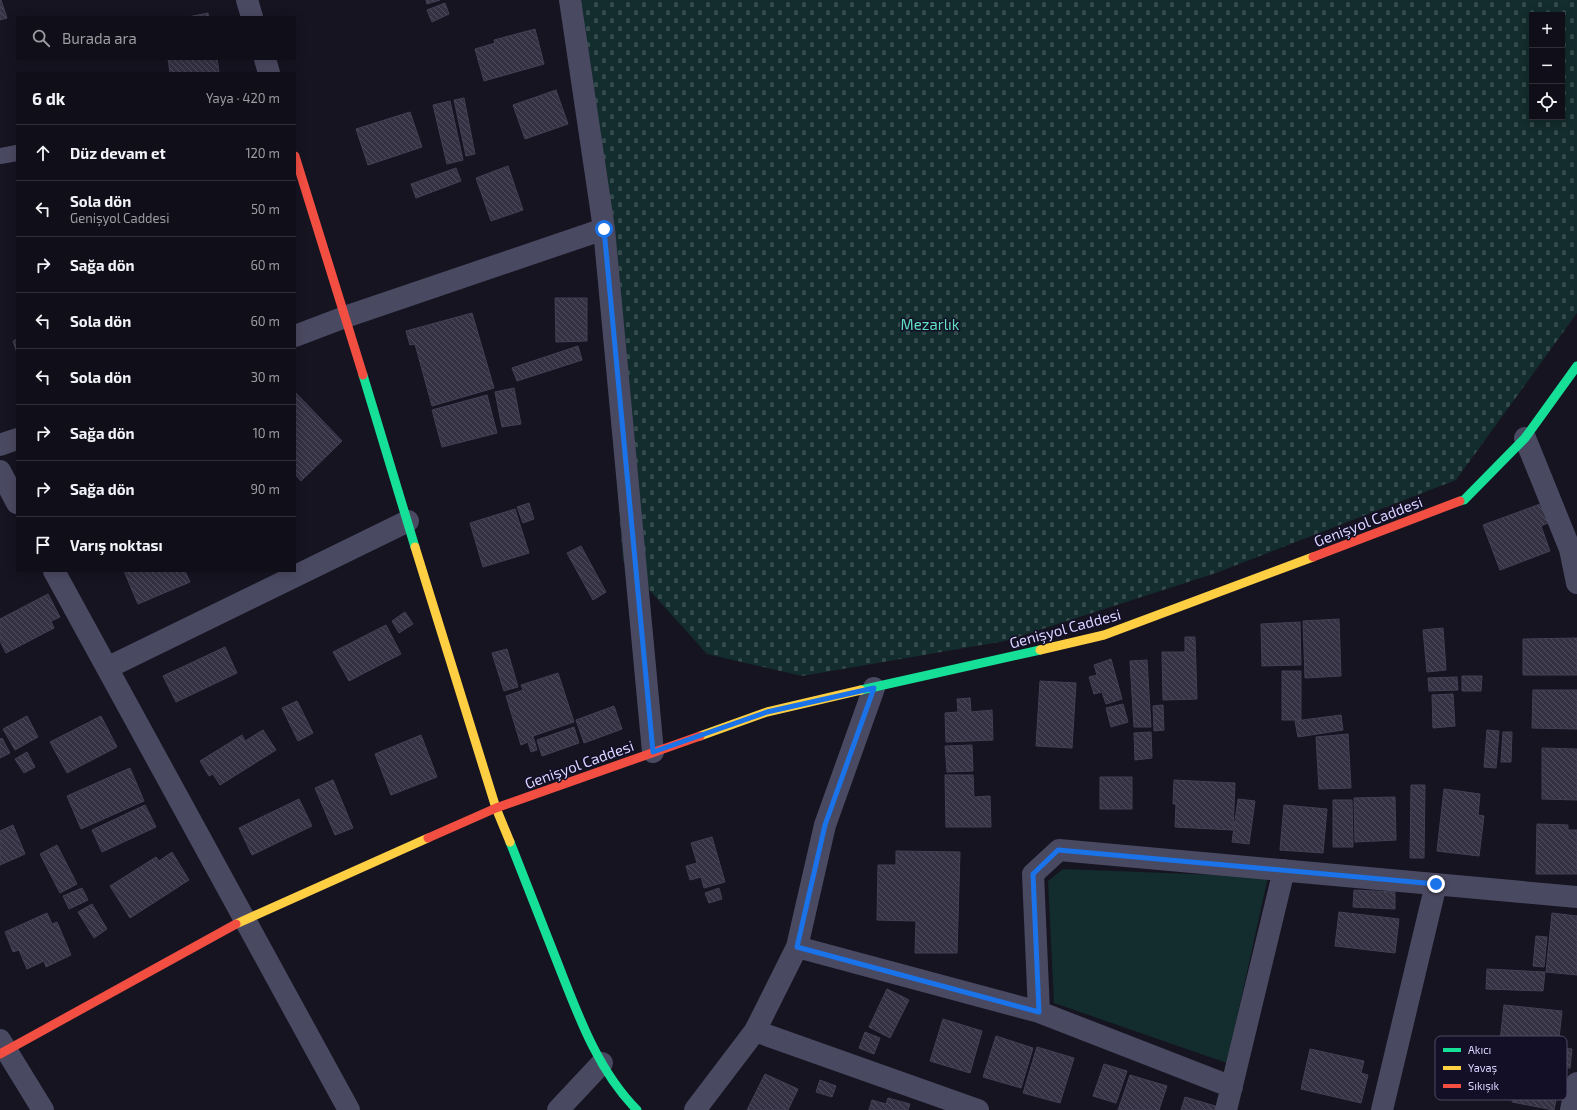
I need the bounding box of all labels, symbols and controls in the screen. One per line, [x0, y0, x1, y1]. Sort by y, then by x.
map controls [1529, 12, 1565, 120]
button: + [1529, 12, 1565, 48]
search box [16, 16, 296, 60]
icon: search [30, 27, 52, 49]
text: Burada ara [62, 29, 137, 47]
button: − [1529, 48, 1565, 84]
button: locate [1529, 84, 1565, 120]
text: 6 dk [32, 88, 65, 108]
text: Yaya · 420 m [206, 90, 280, 106]
icon: ahead [32, 142, 54, 164]
text: Düz devam et [70, 144, 166, 162]
text: 120 m [245, 145, 280, 161]
text: Sola dön [70, 192, 131, 210]
icon: left [32, 198, 54, 220]
text: 50 m [251, 201, 280, 217]
text: Genişyol Caddesi [70, 210, 169, 226]
route start [595, 220, 613, 238]
icon: right [32, 254, 54, 276]
text: Sağa dön [70, 256, 135, 274]
text: 60 m [250, 257, 280, 273]
icon: left [32, 310, 54, 332]
text: Sola dön [70, 312, 131, 330]
text: 60 m [250, 313, 280, 329]
park label: Mezarlık [901, 315, 960, 333]
icon: left [32, 366, 54, 388]
text: Sola dön [70, 368, 131, 386]
text: 30 m [251, 369, 280, 385]
icon: right [32, 422, 54, 444]
text: Sağa dön [70, 424, 135, 442]
text: 10 m [253, 425, 280, 441]
icon: right [32, 478, 54, 500]
text: Sağa dön [70, 480, 135, 498]
text: 90 m [250, 481, 280, 497]
street label: Genişyol Caddesi [1311, 492, 1425, 551]
icon: arrive [32, 534, 54, 556]
text: Varış noktası [70, 536, 163, 554]
street label: Genişyol Caddesi [1007, 604, 1123, 653]
street label: Genişyol Caddesi [522, 736, 636, 793]
route end [1427, 875, 1445, 893]
legend [1435, 1036, 1567, 1100]
text: Akıcı [1468, 1043, 1491, 1056]
text: Yavaş [1468, 1061, 1497, 1075]
text: Sıkışık [1468, 1079, 1500, 1093]

